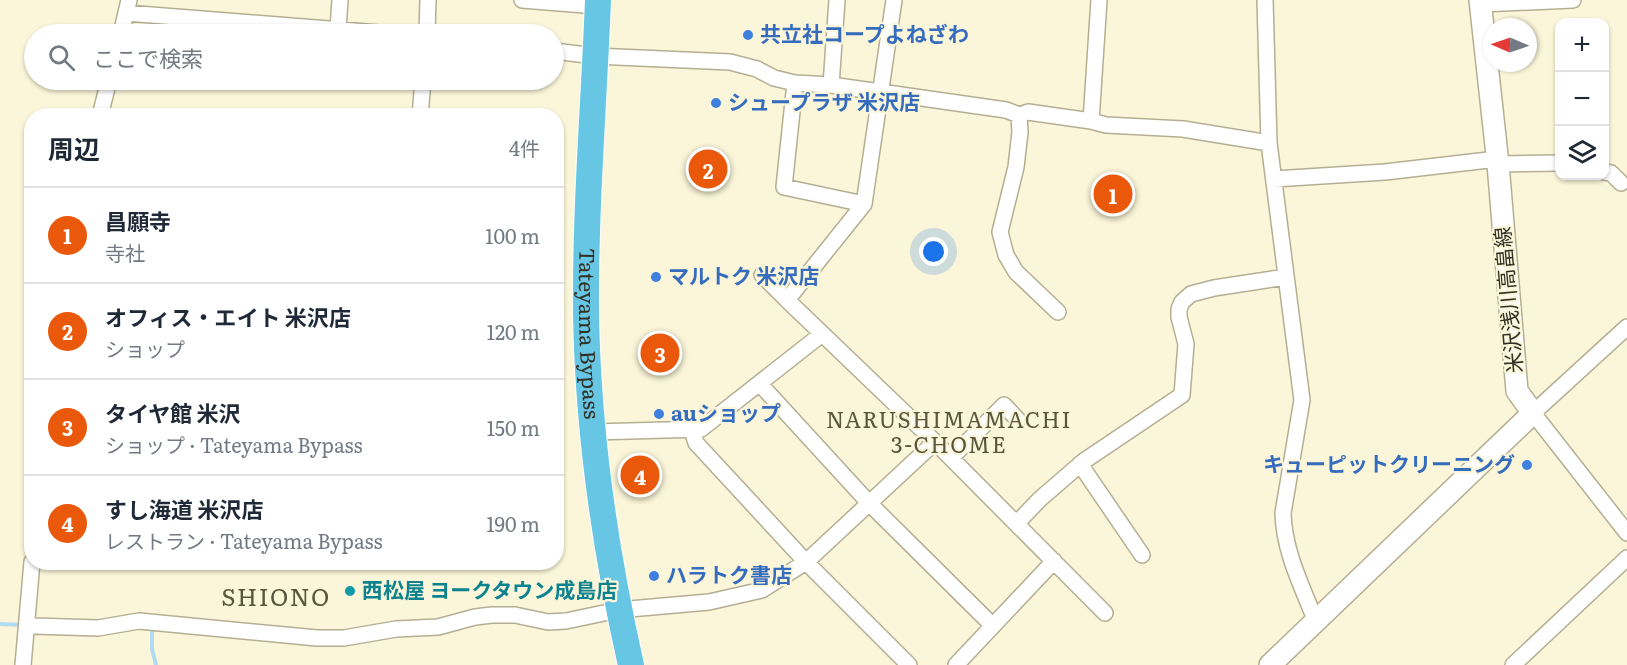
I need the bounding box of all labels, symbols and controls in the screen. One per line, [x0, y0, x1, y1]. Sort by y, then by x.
place label: 共立社コープよねざわ [760, 17, 969, 48]
north arrow [1483, 18, 1537, 72]
map controls [1555, 18, 1609, 180]
button: + [1555, 18, 1609, 72]
search box [24, 24, 564, 90]
marker: 共立社コープよねざわ [741, 28, 755, 42]
icon: search [45, 41, 78, 74]
text: ここで検索 [93, 41, 203, 74]
button: − [1555, 72, 1609, 126]
place label: シュープラザ 米沢店 [728, 85, 920, 116]
marker: シュープラザ 米沢店 [709, 96, 723, 110]
button: layers [1555, 126, 1609, 180]
text: 周辺 [48, 128, 100, 167]
text: 4件 [509, 132, 540, 162]
pin: 2 [688, 146, 728, 192]
pin: 1 [1094, 172, 1132, 216]
text: 昌願寺 [105, 204, 171, 237]
text: 1 [63, 220, 72, 250]
text: 100 m [485, 220, 540, 250]
street label: 米沢浅川高畠線 [1485, 226, 1528, 375]
text: 寺社 [105, 237, 145, 267]
your location [919, 237, 948, 266]
street label: Tateyama Bypass [573, 248, 610, 420]
place label: マルトク 米沢店 [668, 259, 819, 290]
marker: マルトク 米沢店 [649, 270, 663, 284]
text: オフィス・エイト 米沢店 [105, 300, 351, 333]
text: 2 [62, 316, 73, 346]
text: 120 m [487, 316, 540, 346]
pin: 3 [640, 330, 680, 376]
text: ショップ [105, 333, 185, 363]
text: タイヤ館 米沢 [105, 396, 241, 429]
place label: auショップ [671, 396, 781, 427]
district label: NARUSHIMAMACHI 3-CHOME [826, 402, 1072, 460]
marker: auショップ [652, 407, 666, 421]
text: 3 [62, 412, 73, 442]
text: 150 m [487, 412, 540, 442]
text: ショップ · Tateyama Bypass [105, 429, 363, 459]
place label: キューピットクリーニング [1263, 447, 1515, 478]
pin: 4 [620, 452, 660, 498]
marker: キューピットクリーニング [1520, 458, 1534, 472]
text: すし海道 米沢店 [105, 492, 263, 525]
text: 4 [61, 508, 74, 538]
text: 190 m [486, 508, 540, 538]
text: レストラン · Tateyama Bypass [105, 525, 383, 555]
place label: ハラトク書店 [666, 558, 792, 589]
marker: ハラトク書店 [647, 569, 661, 583]
place label: 西松屋 ヨークタウン成島店 [362, 573, 617, 604]
district label: SHIONO [221, 578, 331, 613]
marker: 西松屋 ヨークタウン成島店 [343, 584, 357, 598]

